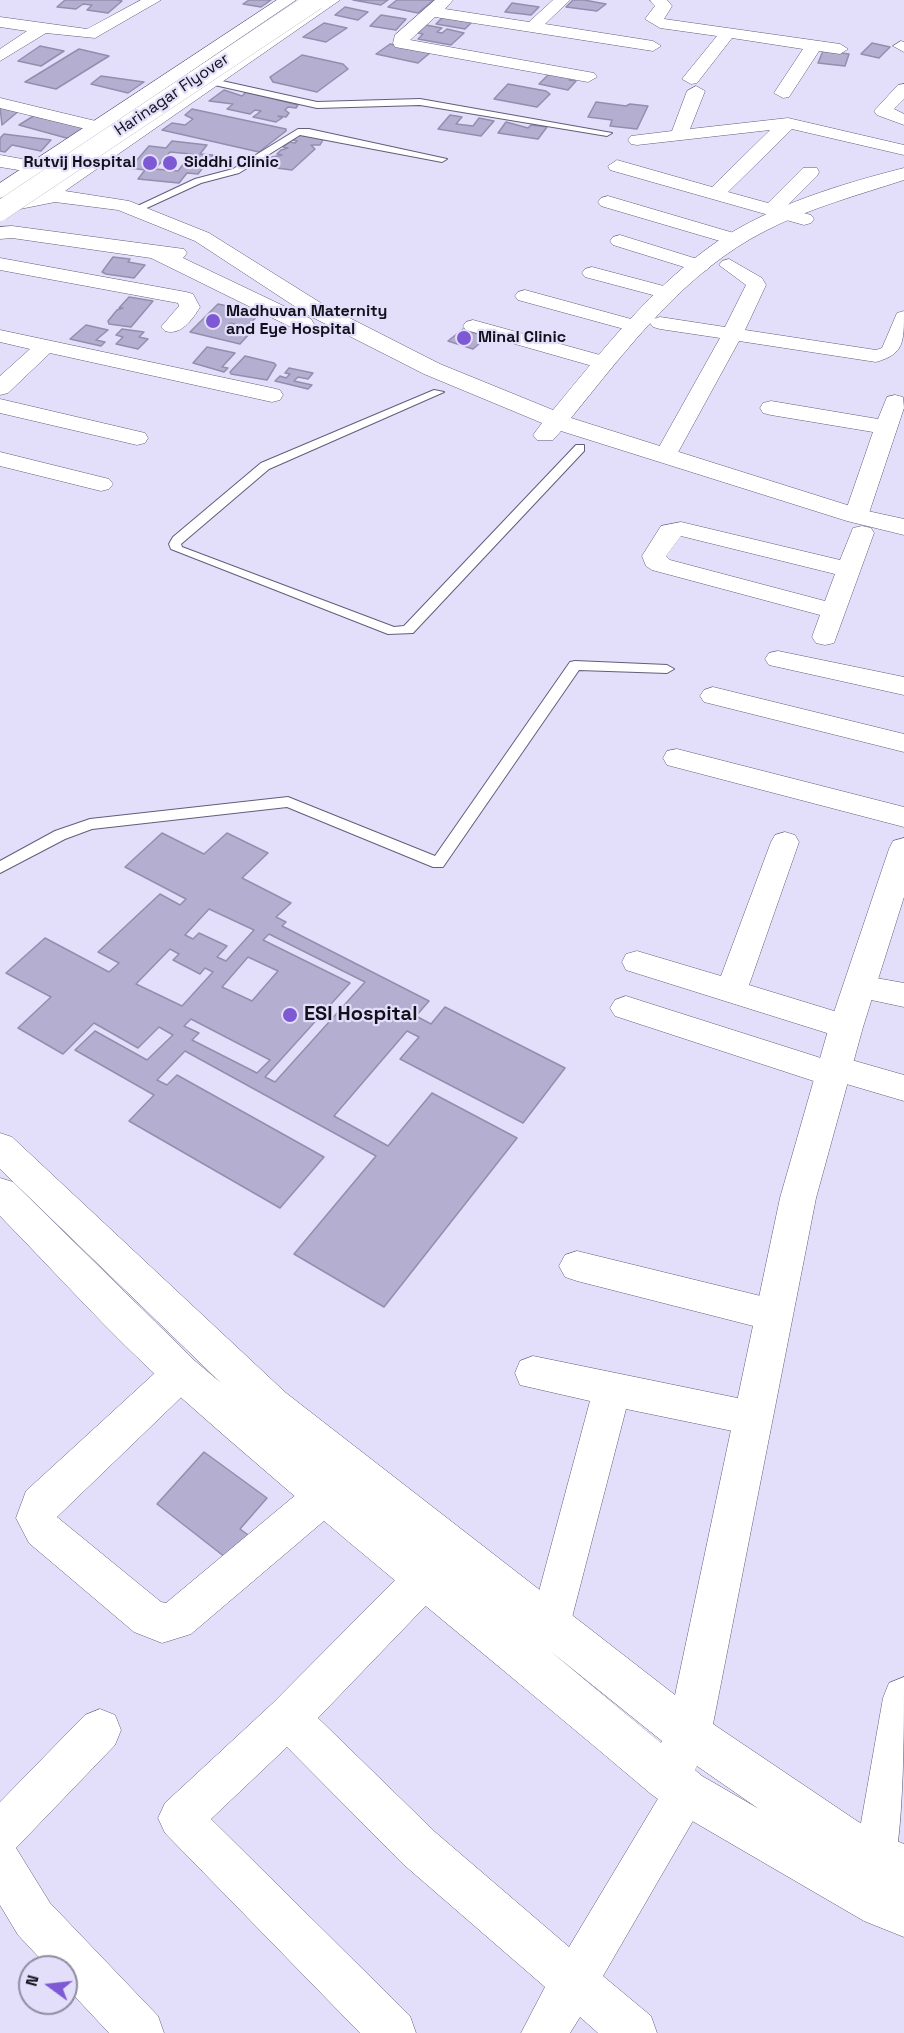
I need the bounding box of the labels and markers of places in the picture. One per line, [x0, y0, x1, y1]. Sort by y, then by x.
place label: Rutvij Hospital [23, 153, 136, 173]
place label: Siddhi Clinic [184, 153, 279, 173]
marker: Rutvij Hospital [141, 154, 159, 172]
marker: Siddhi Clinic [161, 154, 179, 172]
place label: Madhuvan Maternity and Eye Hospital [226, 302, 387, 340]
marker: Madhuvan Maternity and Eye Hospital [204, 312, 222, 330]
place label: Minal Clinic [478, 328, 566, 348]
marker: Minal Clinic [455, 329, 473, 347]
place label: ESI Hospital [304, 1003, 417, 1027]
marker: ESI Hospital [281, 1006, 299, 1024]

